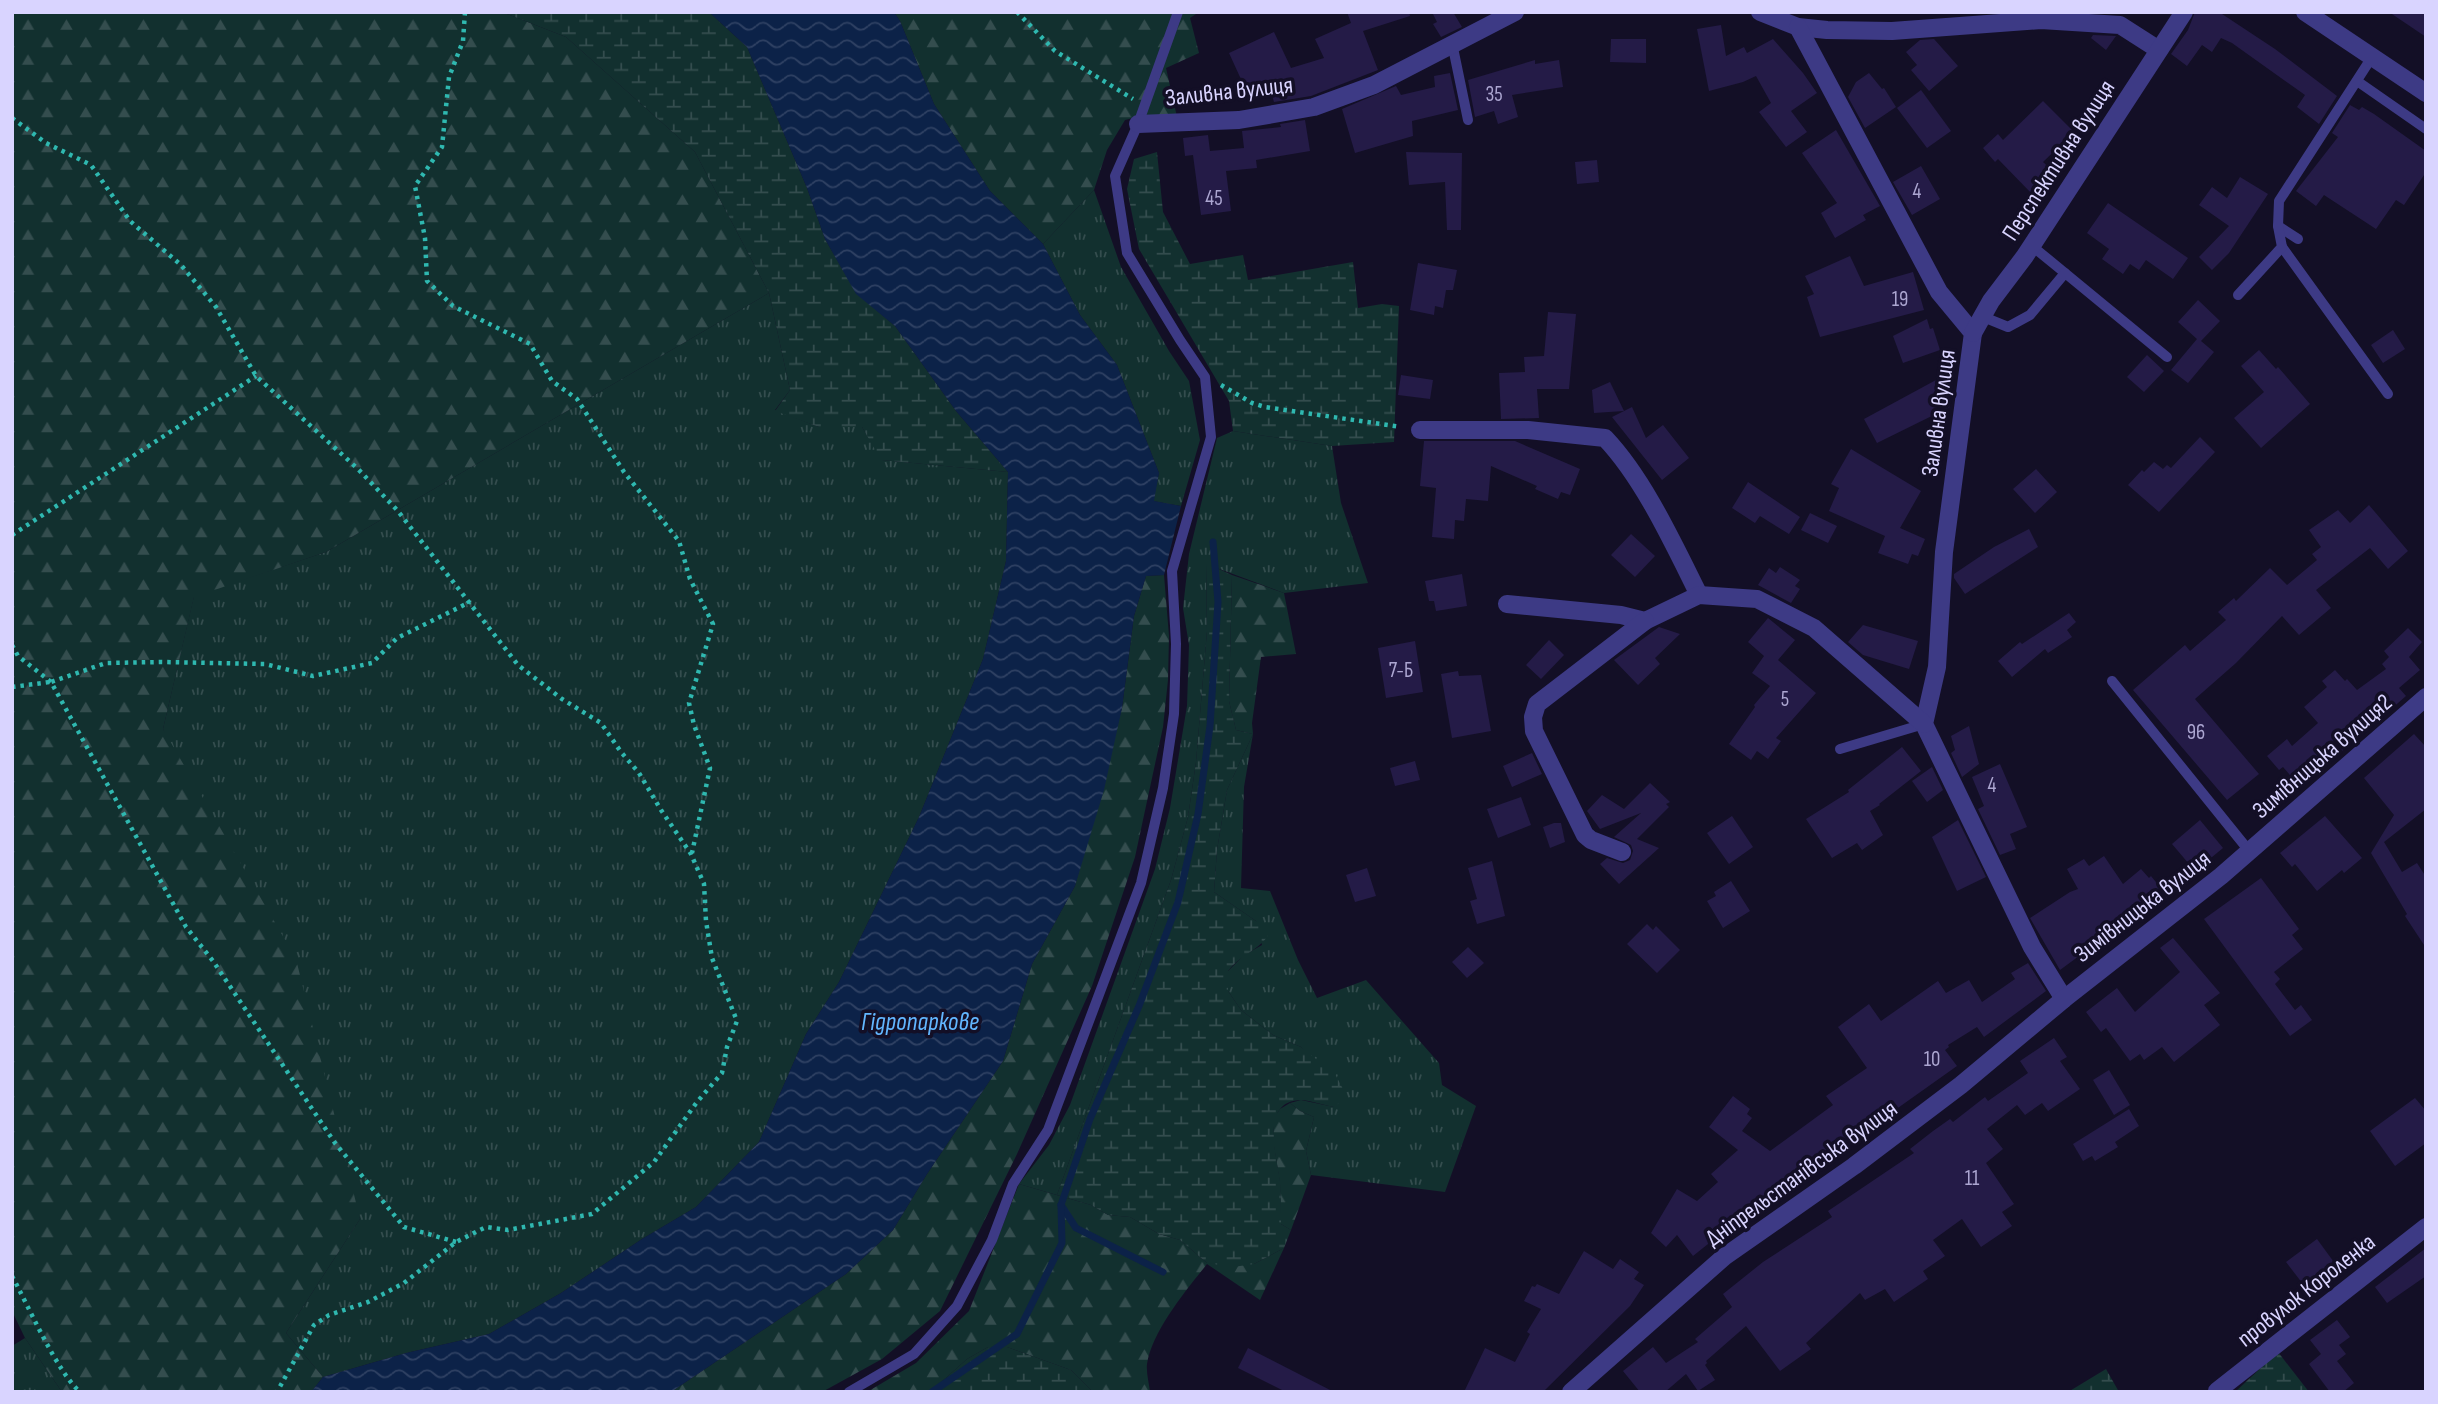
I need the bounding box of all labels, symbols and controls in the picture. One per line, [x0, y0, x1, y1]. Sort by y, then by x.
street label: Заливна вулиця [1164, 70, 1294, 113]
street label: Перспективна вулиця [1996, 75, 2121, 246]
house number: 35 [1485, 82, 1503, 107]
house number: 4 [1913, 179, 1922, 204]
house number: 45 [1205, 186, 1223, 211]
house number: 19 [1892, 287, 1908, 312]
street label: Заливна вулиця [1915, 348, 1962, 479]
house number: 7-Б [1389, 658, 1413, 683]
house number: 5 [1781, 687, 1789, 712]
street label: Зимівницька вулиця2 [2247, 688, 2398, 825]
house number: 96 [2187, 720, 2205, 745]
house number: 4 [1988, 773, 1997, 798]
street label: Зимівницька вулиця [2068, 844, 2216, 969]
water label: Гідропаркове [861, 1007, 979, 1038]
house number: 10 [1924, 1047, 1940, 1072]
street label: Дніпрельстанівська вулиця [1700, 1094, 1903, 1253]
house number: 11 [1965, 1166, 1980, 1191]
street label: провулок Короленка [2231, 1227, 2381, 1353]

